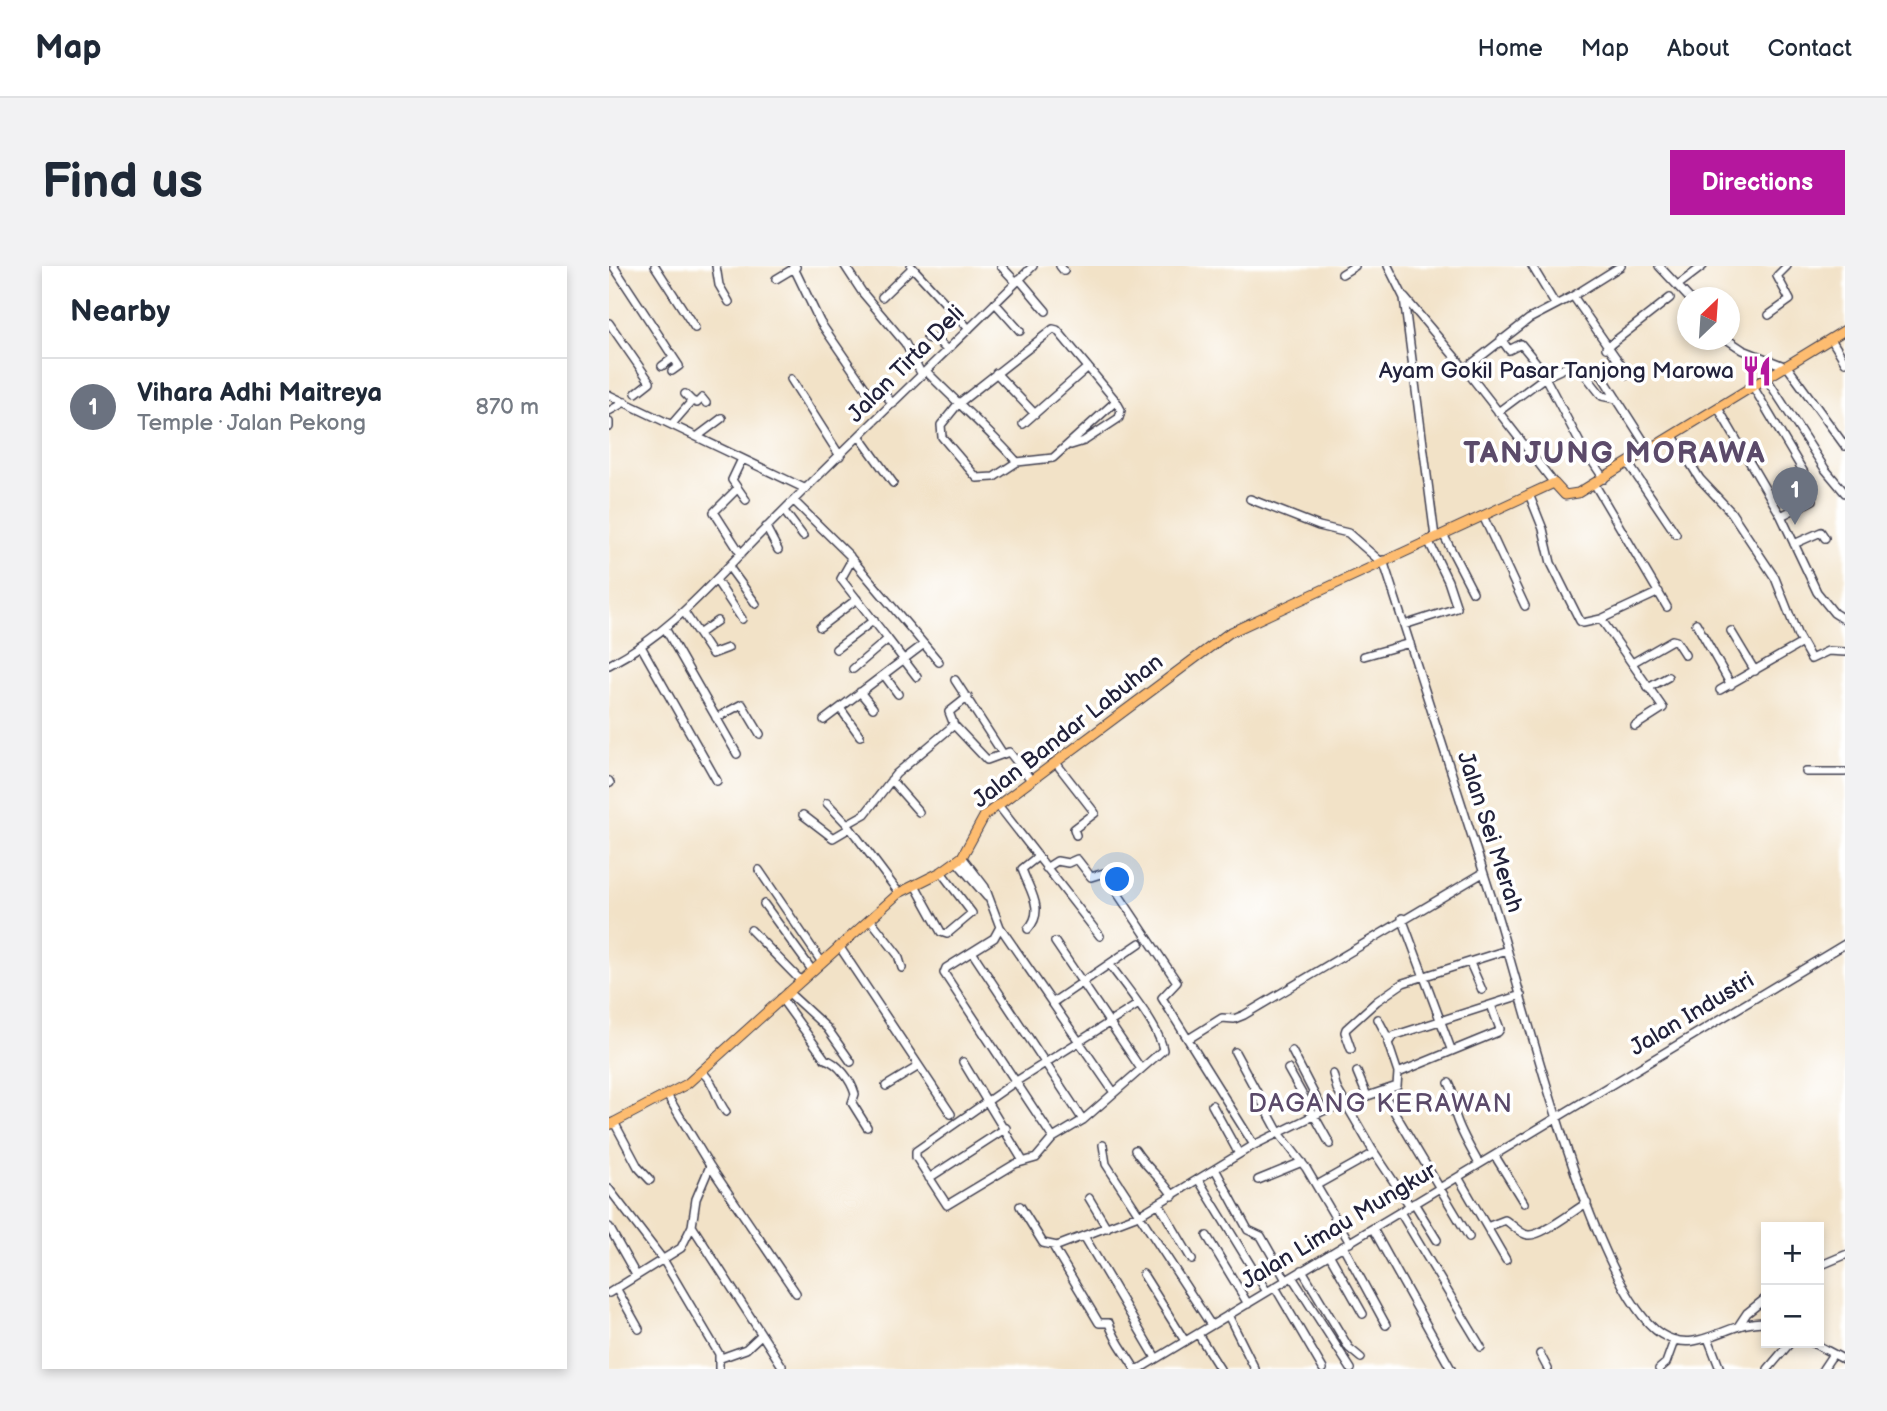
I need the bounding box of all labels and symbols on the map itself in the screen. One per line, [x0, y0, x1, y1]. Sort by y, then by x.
north arrow [1677, 287, 1740, 350]
street label: Jalan Tirta Deli [842, 300, 970, 428]
restaurant icon: Ayam Gokil Pasar Tanjong Marowa [1740, 354, 1774, 388]
place label: Ayam Gokil Pasar Tanjong Marowa [1379, 357, 1734, 385]
district label: TANJUNG MORAWA [1463, 436, 1767, 472]
pin: 1 [1772, 467, 1818, 525]
street label: Jalan Bandar Labuhan [967, 648, 1169, 814]
street label: Jalan Sei Merah [1451, 748, 1529, 916]
your location [1100, 862, 1134, 896]
street label: Jalan Industri [1625, 966, 1759, 1062]
district label: DAGANG KERAWAN [1248, 1089, 1514, 1120]
street label: Jalan Limau Mungkur [1236, 1156, 1442, 1295]

